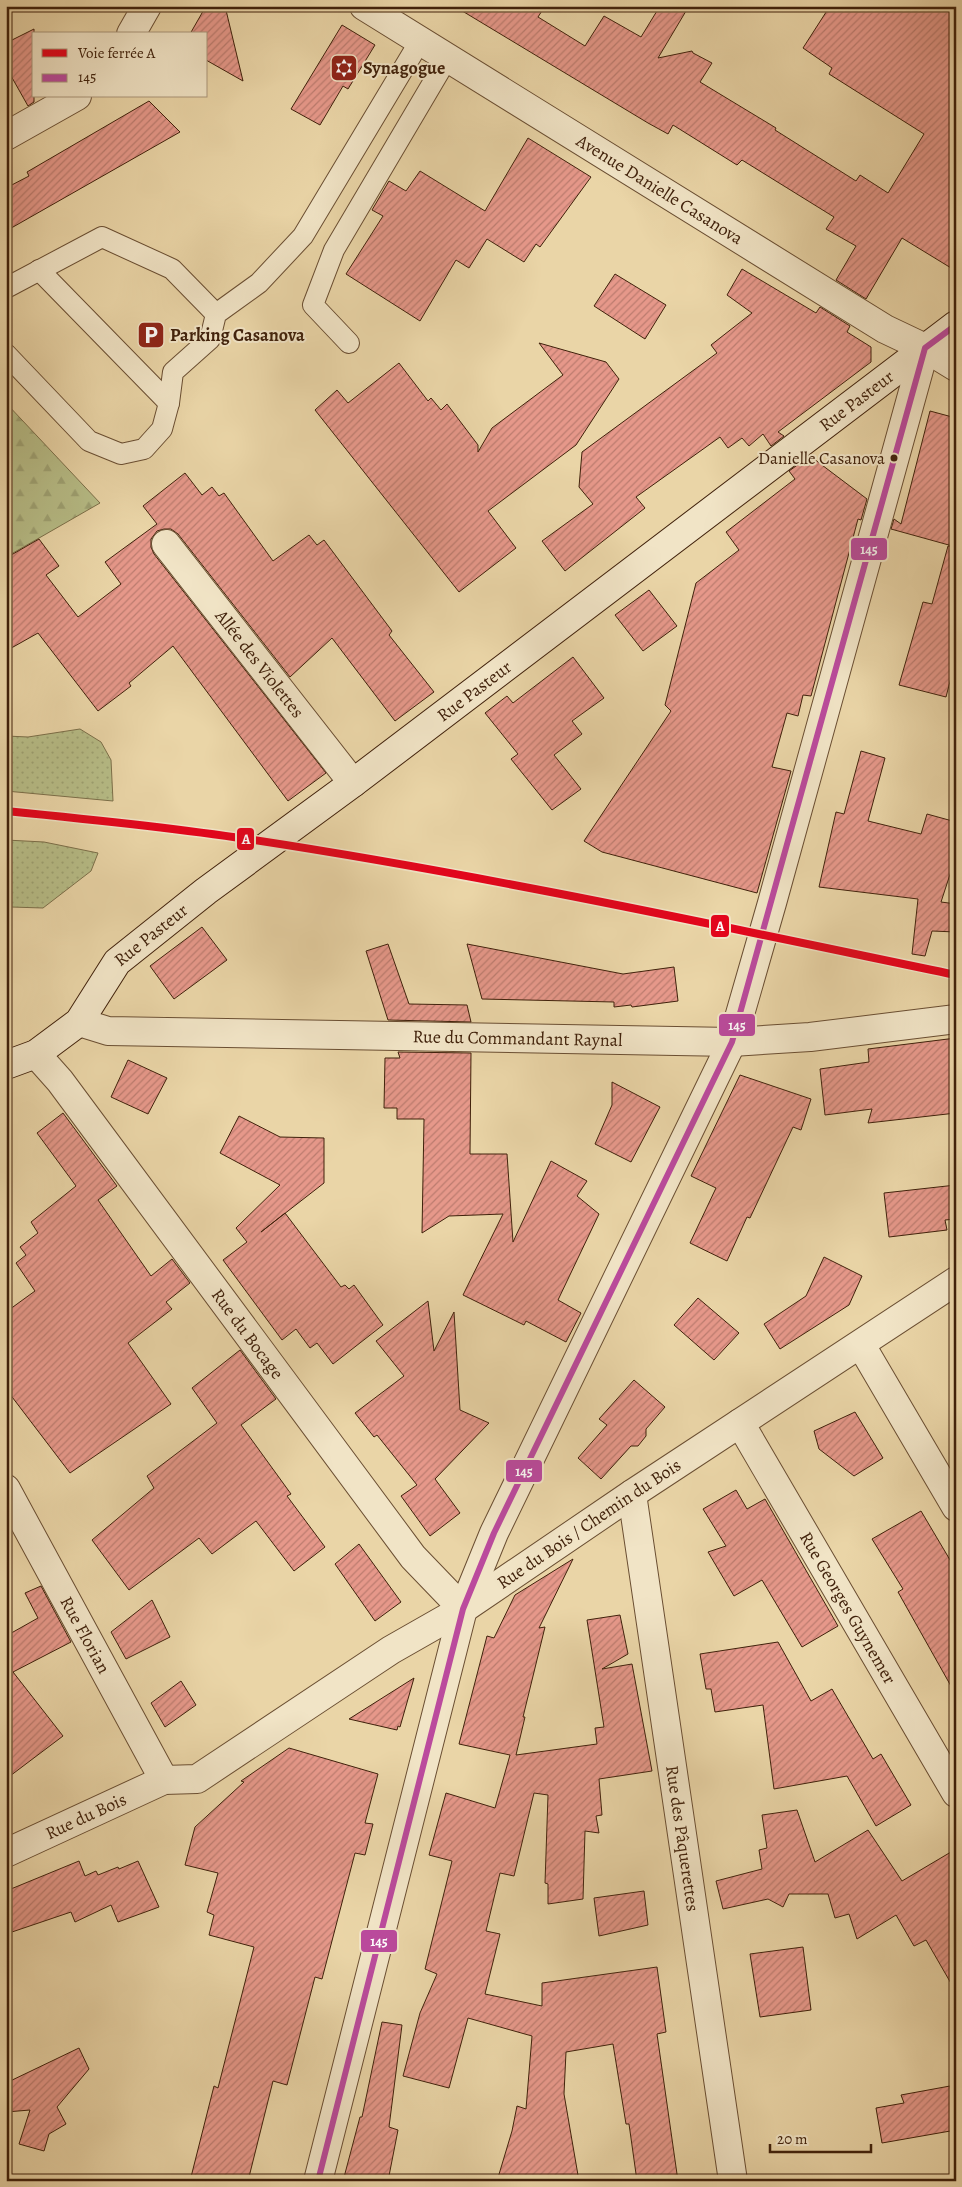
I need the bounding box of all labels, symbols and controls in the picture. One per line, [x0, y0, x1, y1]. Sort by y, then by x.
legend [32, 32, 208, 98]
text: Voie ferrée A [77, 43, 156, 63]
synagogue icon: Synagogue [329, 53, 359, 83]
place label: Synagogue [363, 56, 445, 80]
text: 145 [78, 67, 96, 87]
street label: Avenue Danielle Casanova [571, 128, 748, 250]
parking icon: Parking Casanova [136, 320, 166, 350]
place label: Parking Casanova [170, 323, 305, 347]
street label: Rue Pasteur [814, 364, 899, 437]
place label: Danielle Casanova [758, 447, 885, 470]
marker: Danielle Casanova [889, 453, 899, 463]
line badge: 145 [850, 537, 888, 561]
text: 145 [860, 540, 878, 559]
street label: Allée des Violettes [209, 604, 310, 723]
street label: Rue Pasteur [432, 655, 516, 727]
line badge: A [236, 827, 255, 851]
text: A [241, 830, 251, 849]
street label: Rue Pasteur [109, 898, 193, 972]
line badge: A [710, 914, 730, 938]
text: A [715, 917, 725, 936]
line badge: 145 [718, 1013, 756, 1037]
text: 145 [728, 1016, 746, 1035]
street label: Rue du Commandant Raynal [412, 1024, 623, 1052]
street label: Rue du Bocage [206, 1284, 289, 1384]
street label: Rue du Bois / Chemin du Bois [492, 1453, 686, 1594]
line badge: 145 [505, 1459, 543, 1483]
text: 145 [515, 1462, 533, 1481]
street label: Rue Georges Guynemer [794, 1527, 902, 1689]
street label: Rue Florian [54, 1592, 116, 1678]
street label: Rue des Pâquerettes [660, 1764, 705, 1913]
street label: Rue du Bois [41, 1787, 130, 1845]
line badge: 145 [360, 1929, 398, 1953]
text: 145 [370, 1932, 388, 1951]
scale bar [770, 2122, 871, 2154]
text: 20 m [777, 2129, 808, 2149]

